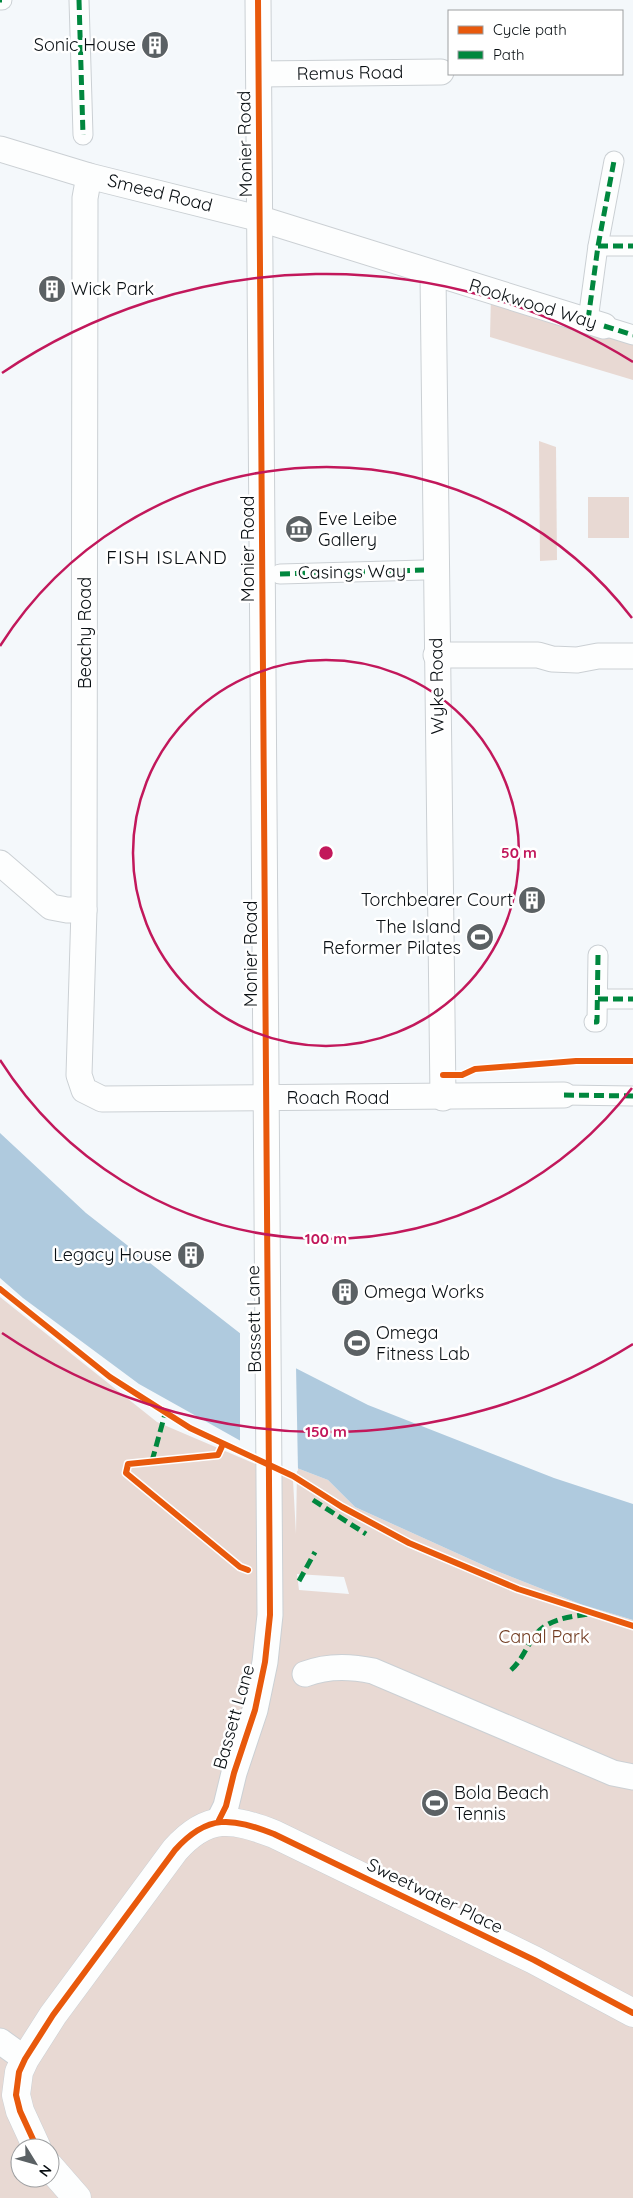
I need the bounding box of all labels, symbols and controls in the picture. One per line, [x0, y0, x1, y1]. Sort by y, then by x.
legend [448, 10, 623, 75]
text: Cycle path [493, 20, 567, 39]
building icon: Sonic House [140, 30, 170, 60]
place label: Sonic House [34, 33, 136, 56]
text: Path [493, 45, 525, 64]
street label: Remus Road [296, 60, 404, 85]
street label: Monier Road [232, 90, 257, 198]
street label: Smeed Road [105, 168, 215, 217]
street label: Rookwood Way [466, 273, 600, 334]
building icon: Wick Park [37, 274, 67, 304]
place label: Wick Park [71, 277, 154, 300]
street label: Monier Road [236, 496, 259, 602]
place label: Eve Leibe Gallery [318, 507, 397, 551]
museum icon: Eve Leibe Gallery [284, 514, 314, 544]
district label: FISH ISLAND [106, 545, 228, 569]
street label: Casings Way [298, 559, 406, 584]
street label: Beachy Road [73, 577, 96, 689]
street label: Wyke Road [424, 638, 449, 734]
text: 50 m [501, 843, 537, 862]
centre of rings [317, 844, 335, 862]
building icon: Torchbearer Court [517, 885, 547, 915]
place label: Torchbearer Court [361, 888, 513, 911]
street label: Monier Road [239, 901, 262, 1007]
place label: The Island Reformer Pilates [323, 915, 461, 959]
sports icon: The Island Reformer Pilates [465, 922, 495, 952]
street label: Roach Road [287, 1086, 389, 1109]
text: 100 m [305, 1229, 347, 1248]
building icon: Legacy House [176, 1240, 206, 1270]
place label: Legacy House [53, 1243, 172, 1266]
street label: Bassett Lane [241, 1265, 266, 1373]
building icon: Omega Works [330, 1277, 360, 1307]
place label: Omega Works [364, 1280, 484, 1303]
place label: Omega Fitness Lab [376, 1321, 470, 1365]
sports icon: Omega Fitness Lab [342, 1328, 372, 1358]
text: 150 m [305, 1422, 347, 1441]
park label: Canal Park [498, 1625, 590, 1648]
street label: Bassett Lane [208, 1662, 259, 1772]
place label: Bola Beach Tennis [454, 1781, 549, 1825]
sports icon: Bola Beach Tennis [420, 1788, 450, 1818]
street label: Sweetwater Place [363, 1853, 507, 1938]
north arrow [10, 2138, 60, 2188]
text: N [35, 2161, 56, 2180]

